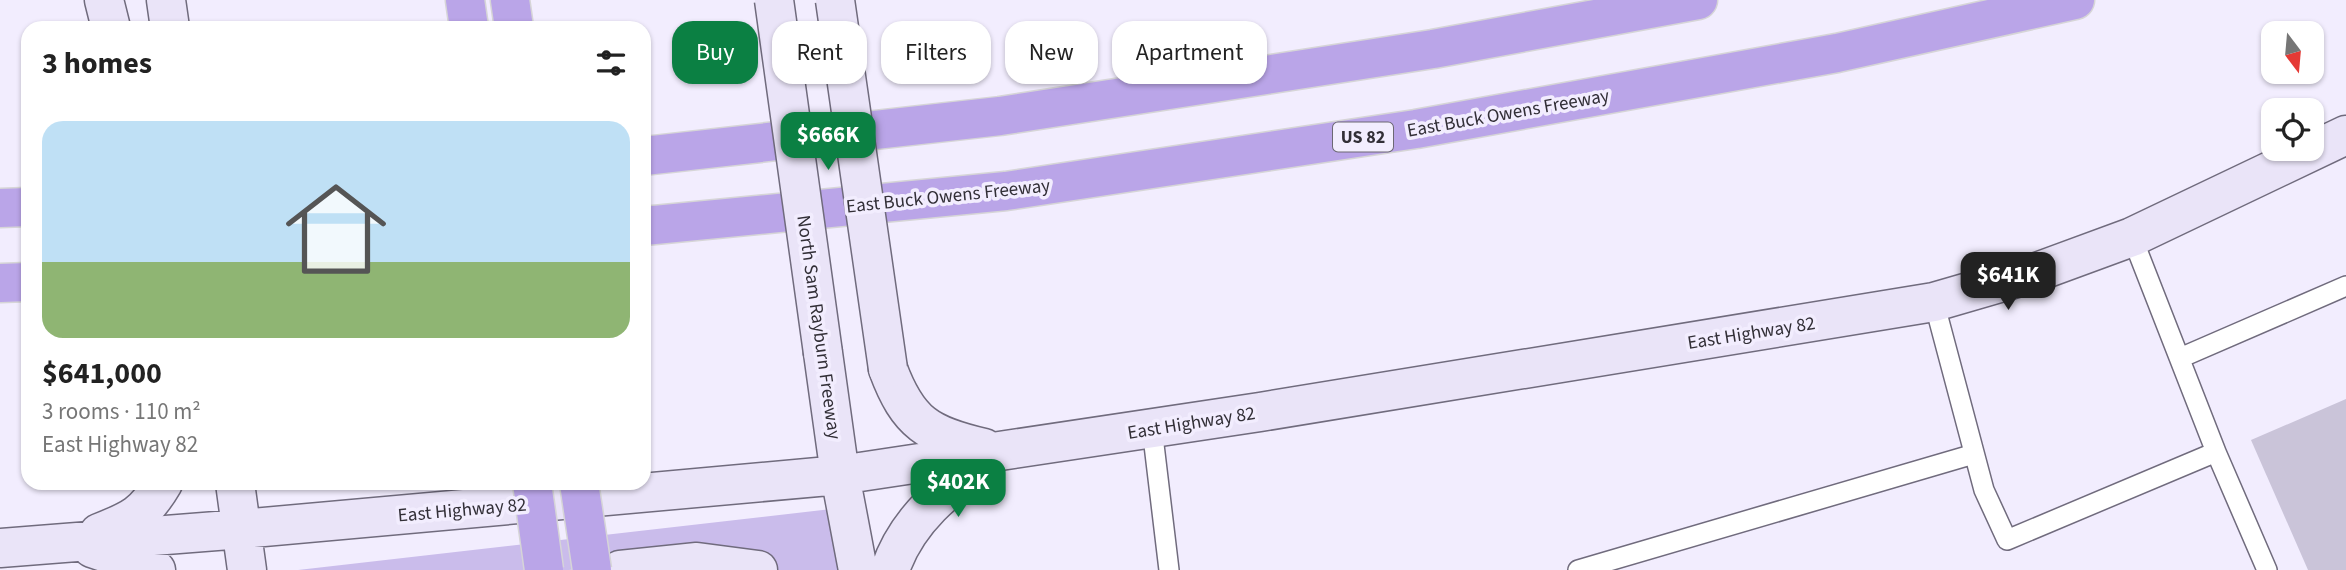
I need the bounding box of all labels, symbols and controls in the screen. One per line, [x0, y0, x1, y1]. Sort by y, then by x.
chip: Buy [672, 21, 758, 84]
chip: Rent [772, 21, 867, 84]
chip: Filters [881, 21, 991, 84]
chip: New [1005, 21, 1098, 84]
chip: Apartment [1112, 21, 1267, 84]
north arrow [2261, 21, 2324, 84]
map controls [2261, 21, 2324, 161]
text: 3 homes [42, 42, 152, 85]
icon: filters [592, 44, 630, 82]
street label: East Buck Owens Freeway [1405, 82, 1612, 145]
button: locate [2261, 98, 2324, 161]
pin: $666K [779, 113, 877, 172]
text: $666K [797, 118, 859, 151]
road number: US 82 [1333, 122, 1393, 152]
icon: home [273, 166, 399, 292]
street label: East Buck Owens Freeway [845, 172, 1052, 221]
street label: North Sam Rayburn Freeway [789, 213, 848, 441]
pin: $641K [1959, 252, 2057, 312]
text: $641K [1977, 258, 2039, 291]
street label: East Highway 82 [1685, 310, 1817, 357]
text: $641,000 [42, 352, 162, 395]
text: 3 rooms · 110 m² [42, 395, 201, 428]
street label: East Highway 82 [1125, 400, 1257, 447]
text: East Highway 82 [42, 428, 198, 461]
pin: $402K [909, 460, 1007, 519]
text: $402K [927, 465, 989, 498]
street label: East Highway 82 [397, 491, 528, 530]

